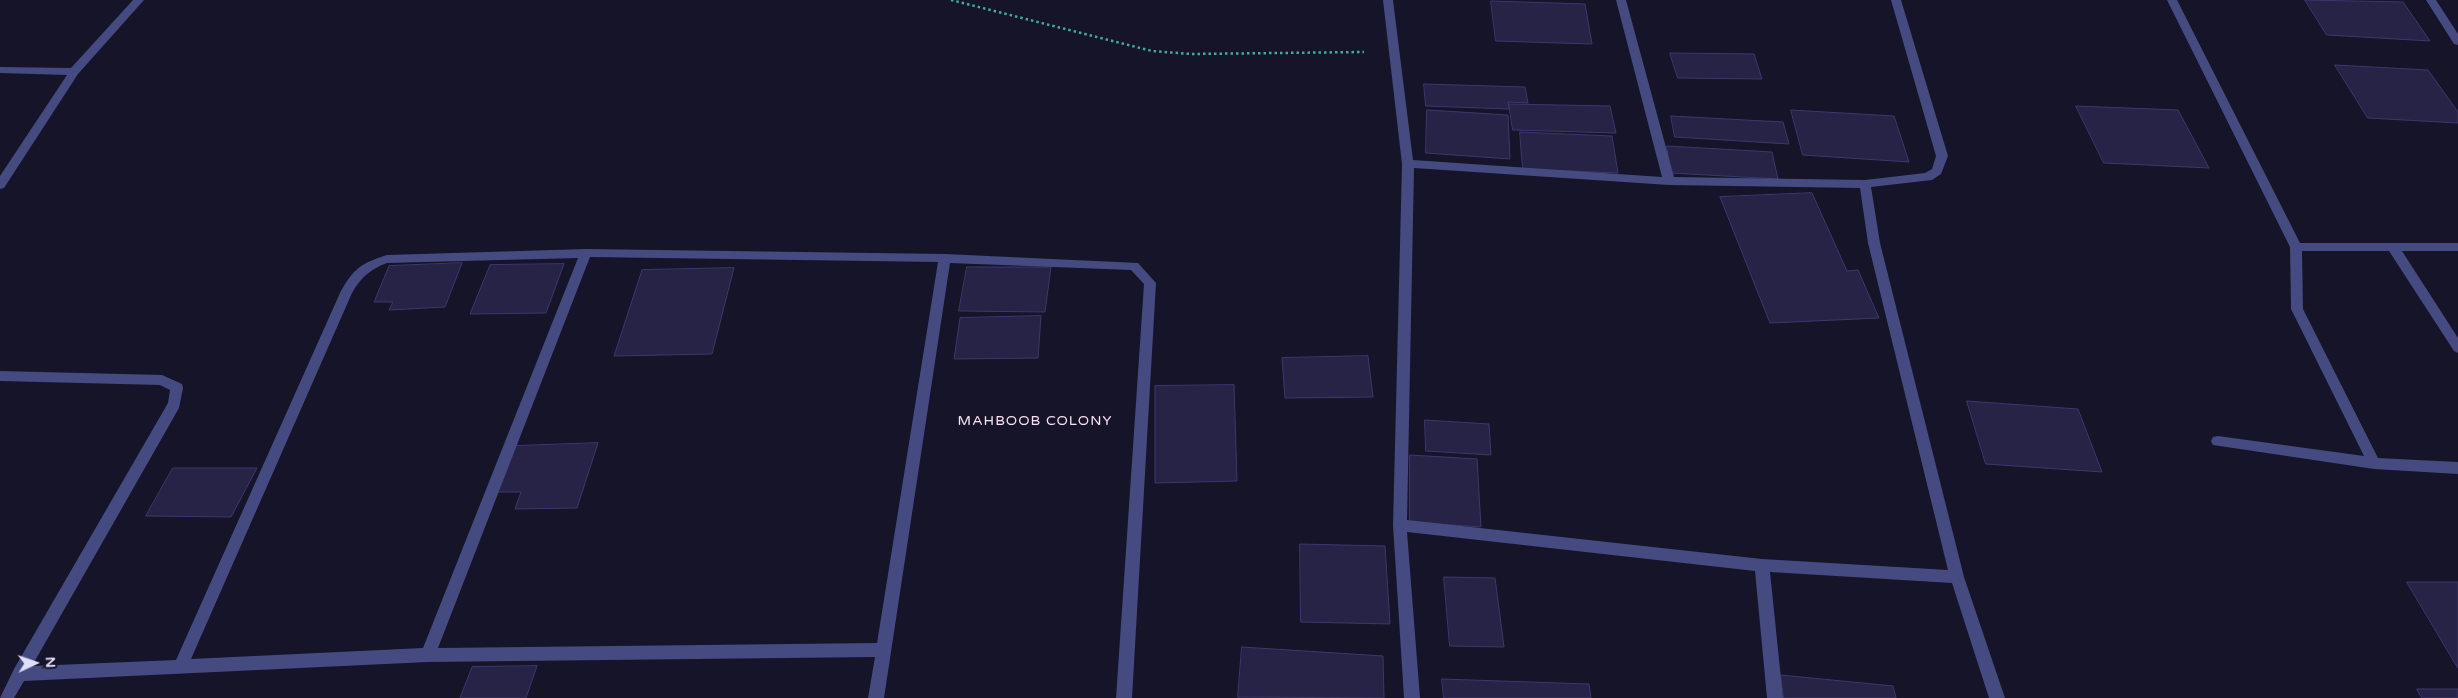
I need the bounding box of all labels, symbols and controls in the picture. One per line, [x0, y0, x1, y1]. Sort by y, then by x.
district label: MAHBOOB COLONY [956, 413, 1114, 429]
north arrow [10, 638, 60, 688]
text: N [42, 656, 59, 668]

